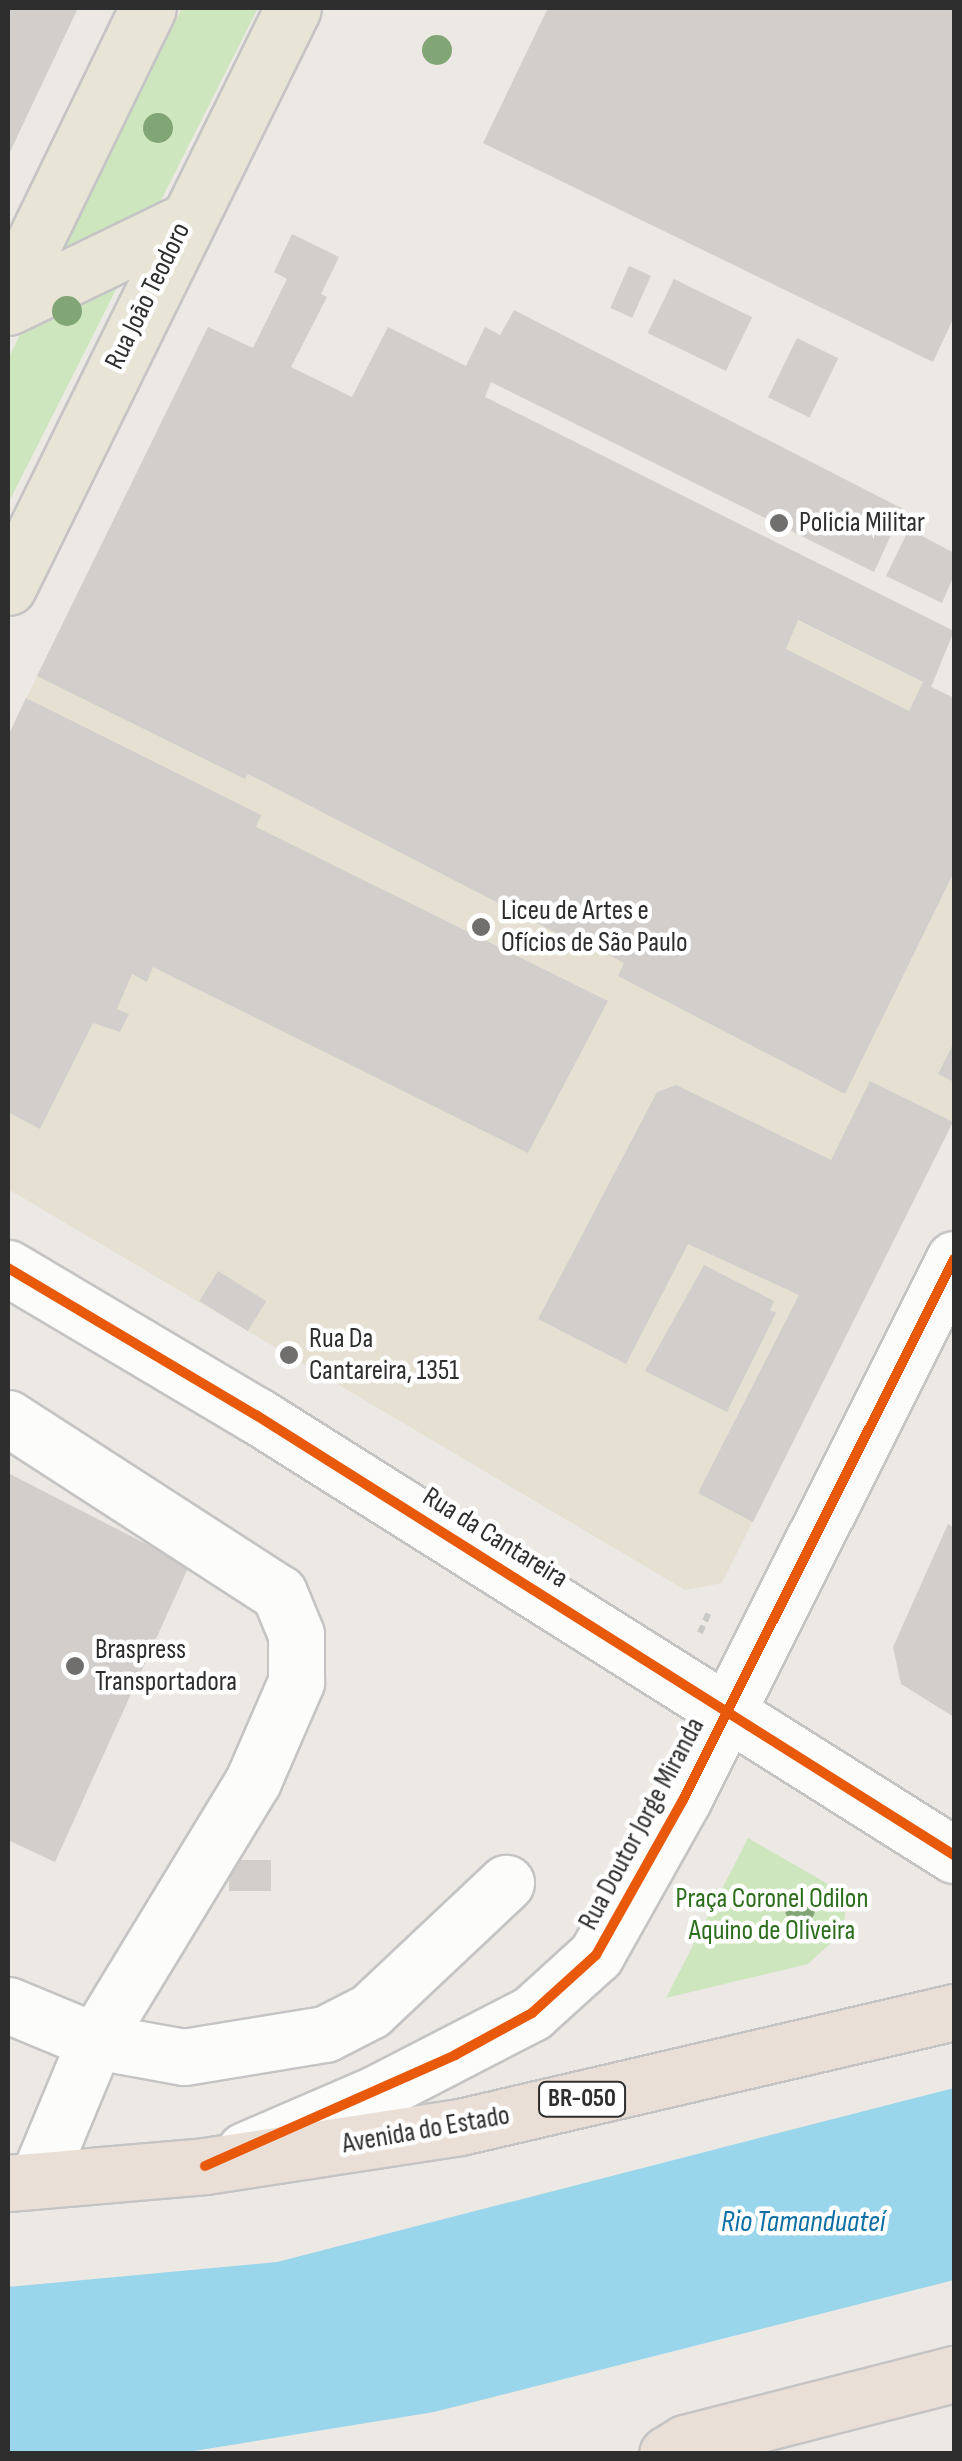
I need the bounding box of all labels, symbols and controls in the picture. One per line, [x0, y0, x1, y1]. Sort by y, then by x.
street label: Rua João Teodoro [98, 217, 198, 375]
place label: Policia Militar [799, 506, 925, 540]
marker: Policia Militar [768, 512, 790, 534]
place label: Liceu de Artes e Ofícios de São Paulo [501, 894, 688, 960]
marker: Liceu de Artes e Ofícios de São Paulo [470, 916, 492, 938]
place label: Rua Da Cantareira, 1351 [309, 1322, 459, 1388]
marker: Rua Da Cantareira, 1351 [278, 1344, 300, 1366]
street label: Rua da Cantareira [416, 1480, 574, 1596]
place label: Braspress Transportadora [95, 1633, 237, 1699]
marker: Braspress Transportadora [64, 1655, 86, 1677]
street label: Rua Doutor Jorge Miranda [572, 1712, 712, 1936]
park label: Praça Coronel Odilon Aquino de Oliveira [676, 1882, 868, 1948]
road number: BR-050 [537, 2079, 627, 2119]
street label: Avenida do Estado [340, 2099, 512, 2161]
water label: Rio Tamanduateí [721, 2204, 885, 2240]

